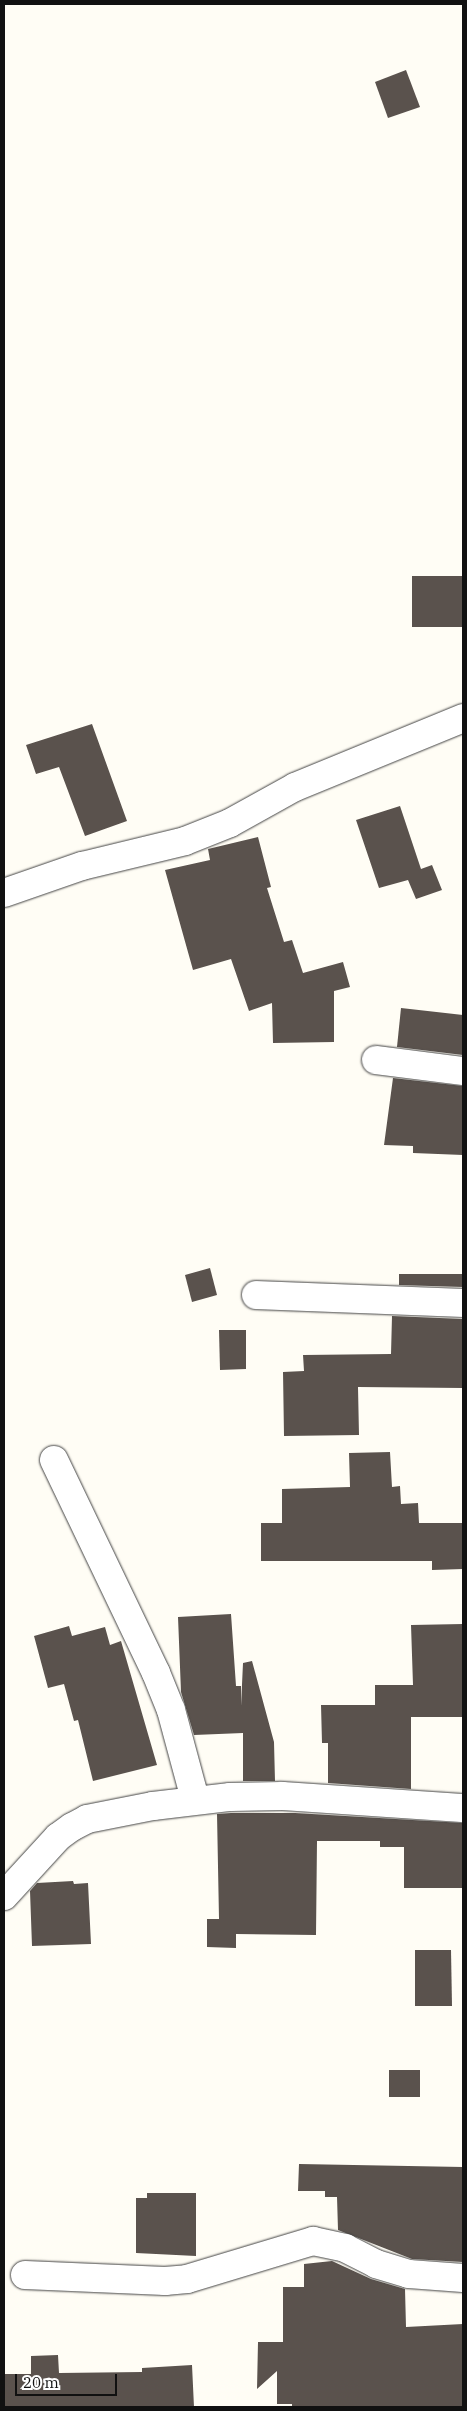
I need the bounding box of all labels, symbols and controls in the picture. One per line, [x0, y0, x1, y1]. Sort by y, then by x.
scale bar [18, 2364, 120, 2396]
text: 20 m [23, 2373, 59, 2392]

